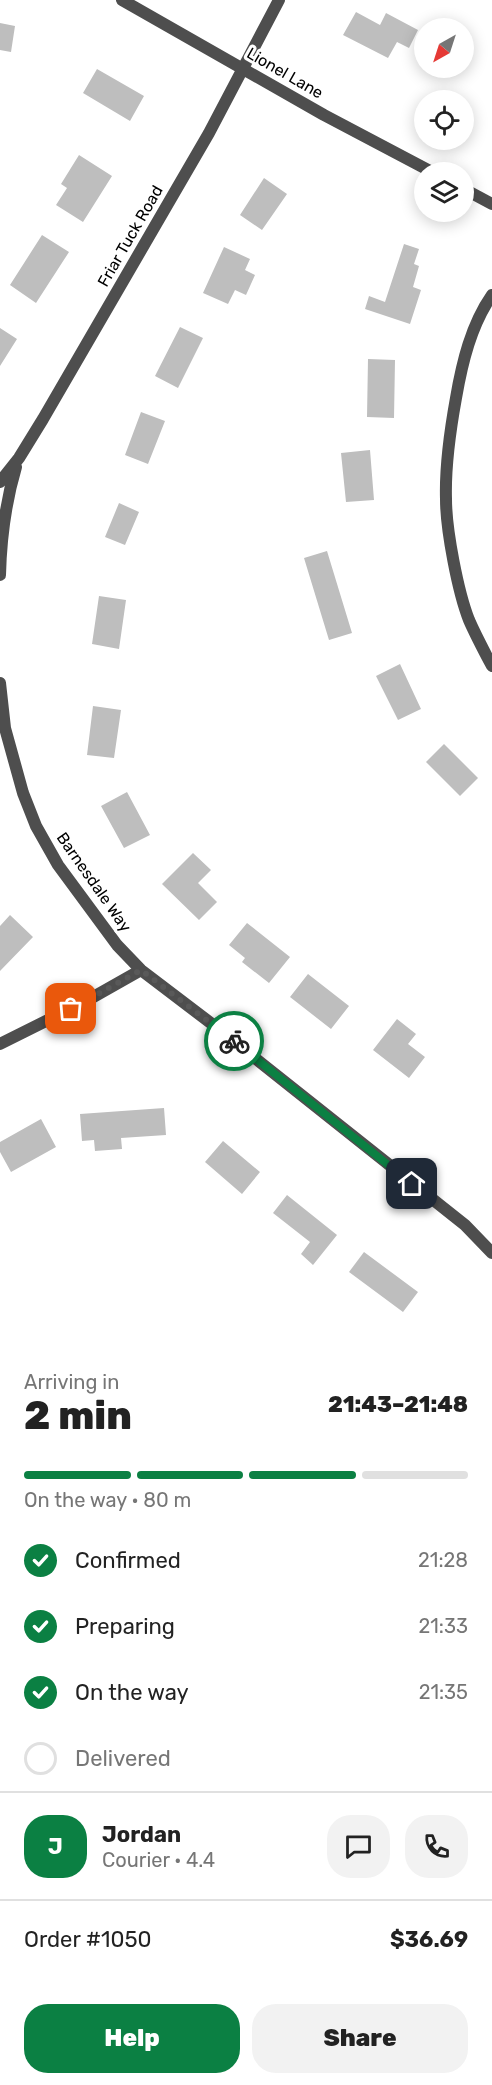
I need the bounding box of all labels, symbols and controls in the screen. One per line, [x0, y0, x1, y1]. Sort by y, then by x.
north arrow [414, 18, 474, 78]
map controls [414, 18, 474, 222]
street label: Lionel Lane [243, 44, 327, 103]
button: locate [414, 90, 474, 150]
button: layers [414, 162, 474, 222]
street label: Friar Tuck Road [93, 182, 167, 290]
street label: Barnesdale Way [53, 829, 135, 936]
pin [45, 983, 96, 1034]
icon: bag [54, 992, 87, 1025]
courier [204, 1011, 264, 1071]
icon: bike [218, 1025, 251, 1058]
pin [386, 1158, 437, 1209]
icon: home [395, 1167, 428, 1200]
text: Arriving in [24, 1370, 119, 1394]
text: 21:43–21:48 [328, 1391, 468, 1418]
text: 2 min [24, 1393, 132, 1439]
text: On the way · 80 m [24, 1488, 191, 1512]
icon: check [24, 1544, 57, 1577]
text: Confirmed [75, 1547, 181, 1574]
text: 21:28 [418, 1548, 468, 1572]
icon: check [24, 1610, 57, 1643]
text: Preparing [75, 1613, 175, 1640]
text: 21:33 [419, 1614, 468, 1638]
icon: check [24, 1676, 57, 1709]
text: On the way [75, 1679, 189, 1706]
text: 21:35 [419, 1680, 468, 1704]
text: Delivered [75, 1745, 171, 1772]
button: chat [327, 1815, 390, 1878]
button: phone [405, 1815, 468, 1878]
text: Jordan [102, 1821, 181, 1848]
text: J [48, 1833, 63, 1860]
text: Courier · 4.4 [102, 1848, 215, 1872]
text: Order #1050 [24, 1926, 151, 1953]
text: $36.69 [390, 1926, 468, 1953]
button: Help [24, 2004, 240, 2073]
button: Share [252, 2004, 468, 2073]

